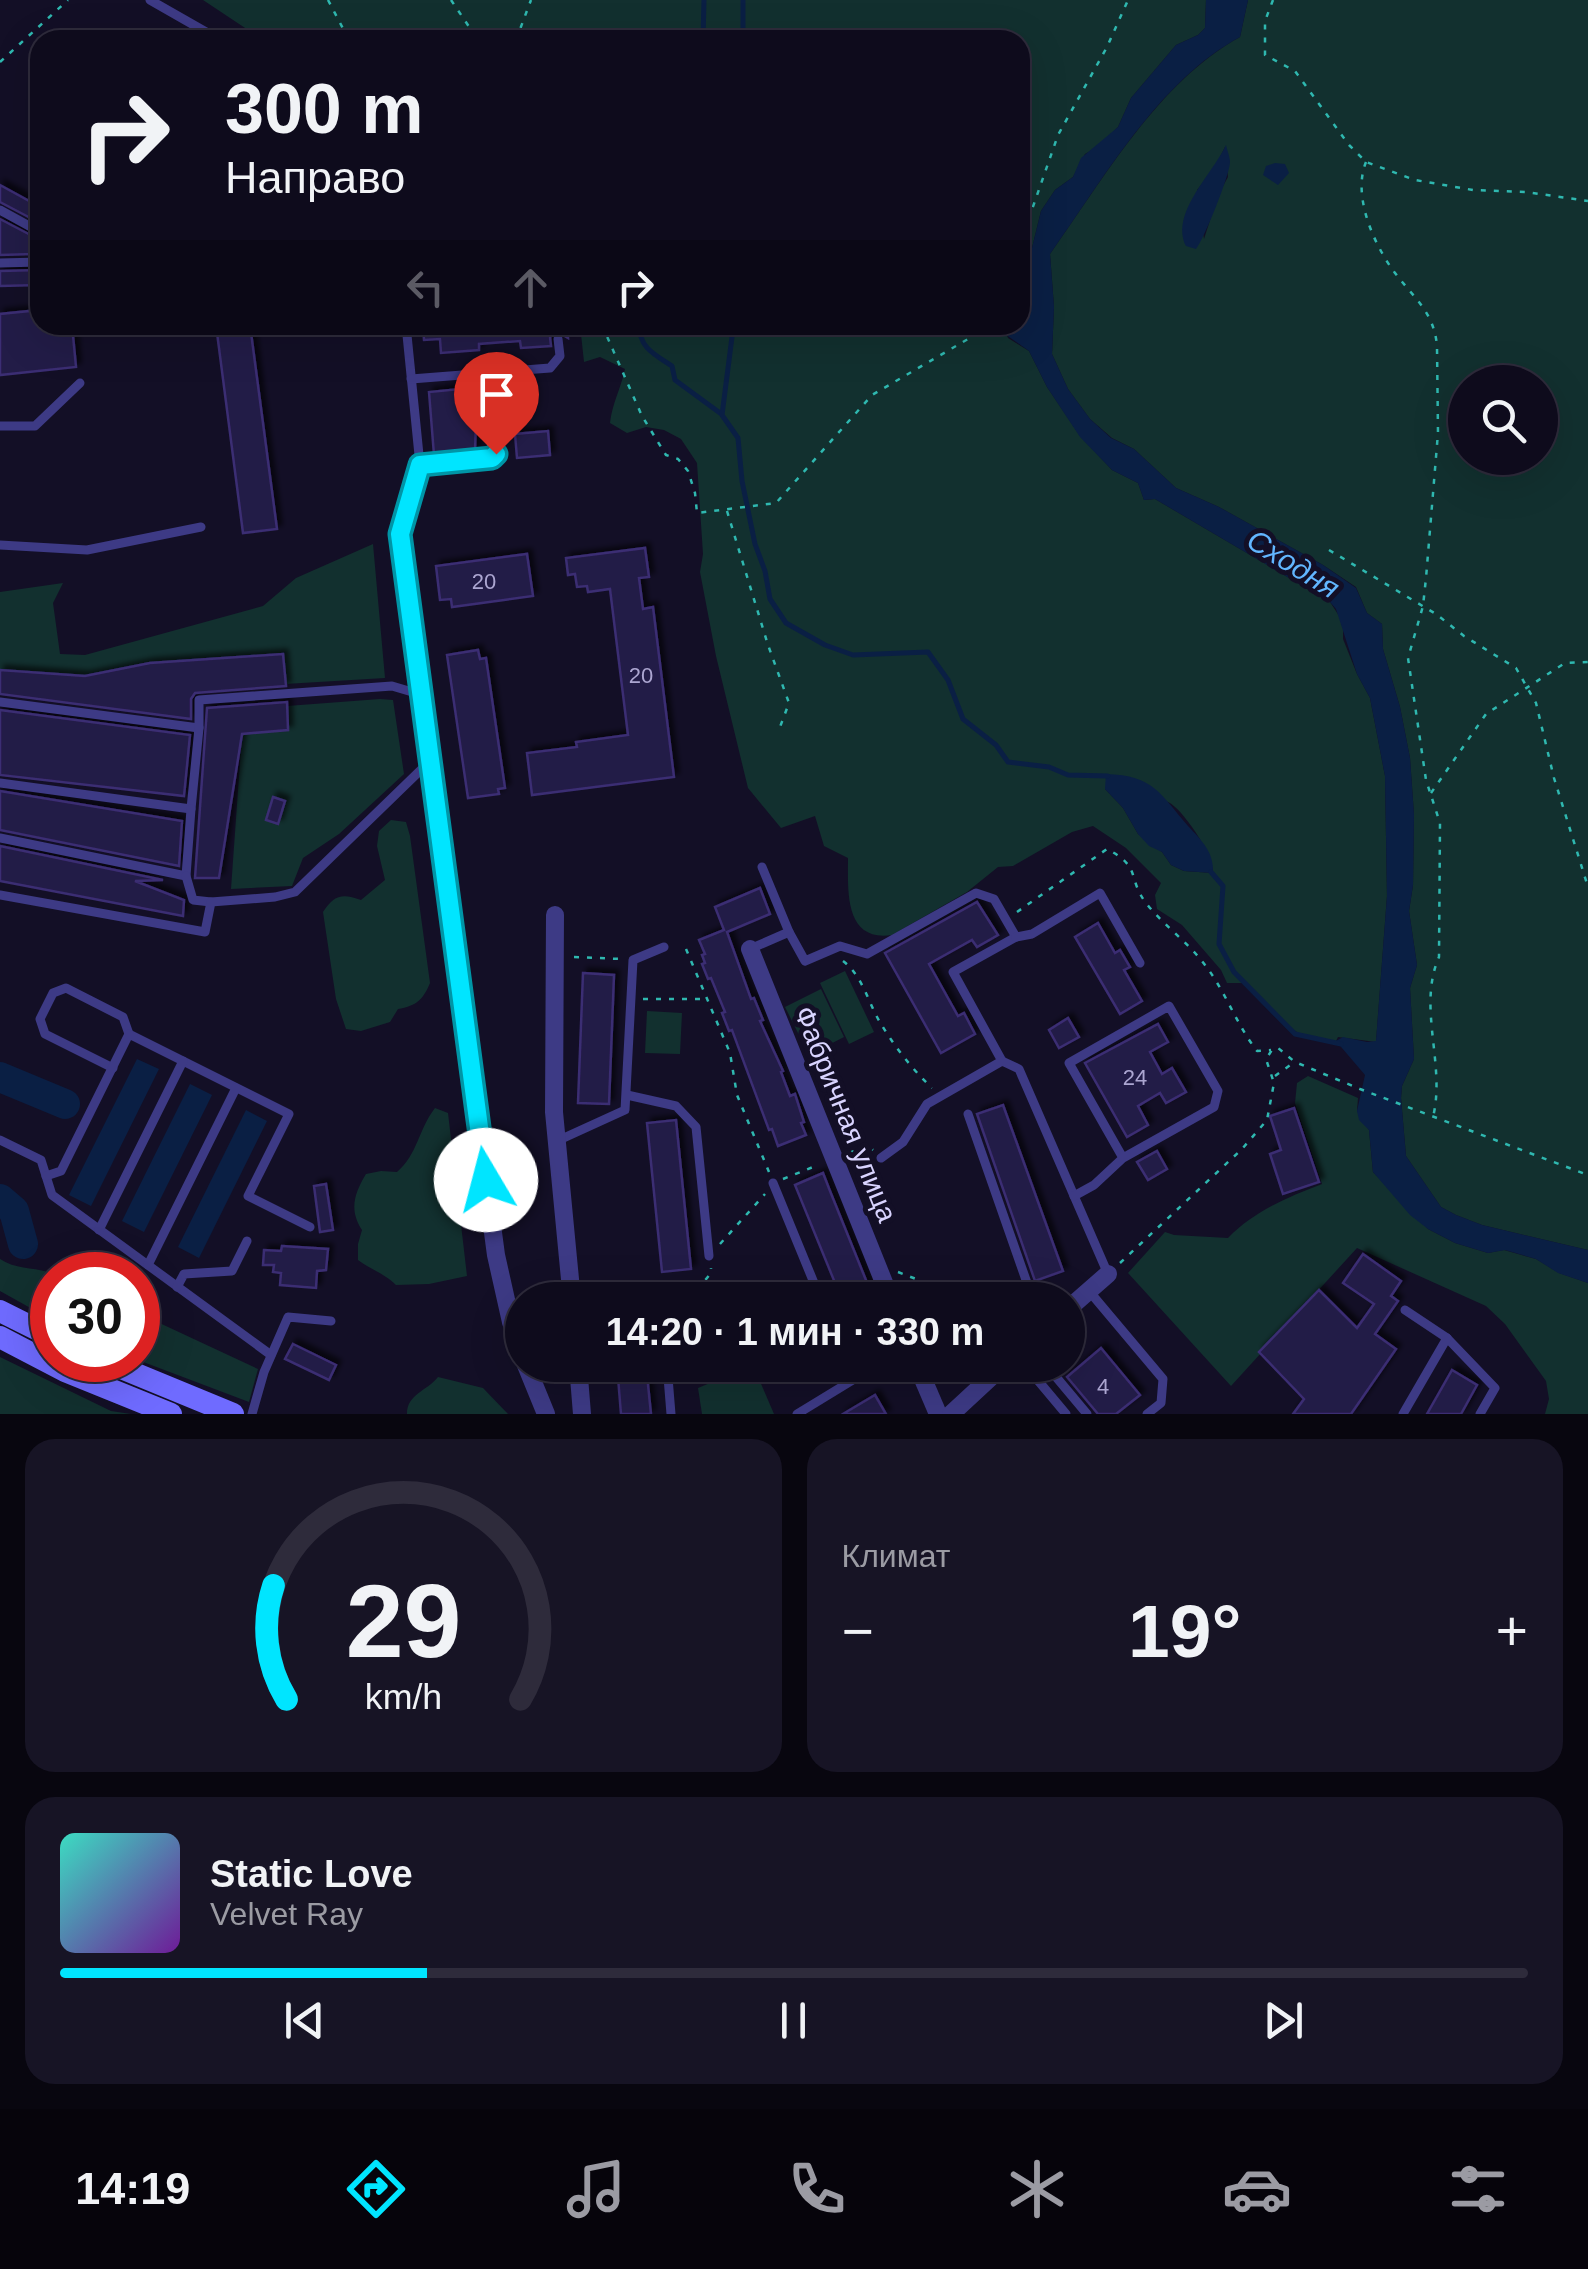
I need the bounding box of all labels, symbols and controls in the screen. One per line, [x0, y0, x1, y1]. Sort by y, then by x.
icon: right [60, 70, 190, 200]
text: 300 m [225, 70, 423, 148]
text: Направо [225, 152, 405, 203]
icon: left [398, 260, 453, 315]
icon: ahead [503, 260, 558, 315]
icon: right [608, 260, 663, 315]
pin [454, 352, 539, 455]
map controls [1448, 365, 1558, 475]
button: search [1448, 365, 1558, 475]
icon: arrive [469, 367, 524, 422]
water label: Сходня [1241, 523, 1345, 605]
house number: 20 [472, 569, 496, 594]
house number: 20 [629, 663, 653, 688]
street label: Фабричная улица [788, 1002, 903, 1227]
house number: 24 [1123, 1065, 1147, 1090]
position arrow [434, 1128, 538, 1232]
speed limit sign: 30 [30, 1252, 160, 1382]
text: 14:20 · 1 мин · 330 m [606, 1311, 984, 1353]
house number: 4 [1097, 1374, 1109, 1399]
text: Климат [842, 1538, 950, 1574]
text: 29 [345, 1563, 461, 1679]
text: 19° [1128, 1589, 1241, 1673]
text: − [842, 1600, 874, 1662]
text: + [1496, 1600, 1528, 1662]
text: km/h [365, 1677, 442, 1717]
text: Static Love [210, 1853, 413, 1895]
text: Velvet Ray [210, 1896, 363, 1932]
icon: previous [277, 1993, 332, 2048]
icon: pause [766, 1993, 821, 2048]
icon: next [1256, 1993, 1311, 2048]
icon: directions [341, 2154, 411, 2224]
icon: music [561, 2154, 631, 2224]
icon: phone [782, 2154, 852, 2224]
icon: climate [1002, 2154, 1072, 2224]
icon: car [1222, 2154, 1292, 2224]
icon: filters [1443, 2154, 1513, 2224]
text: 14:19 [75, 2163, 190, 2214]

